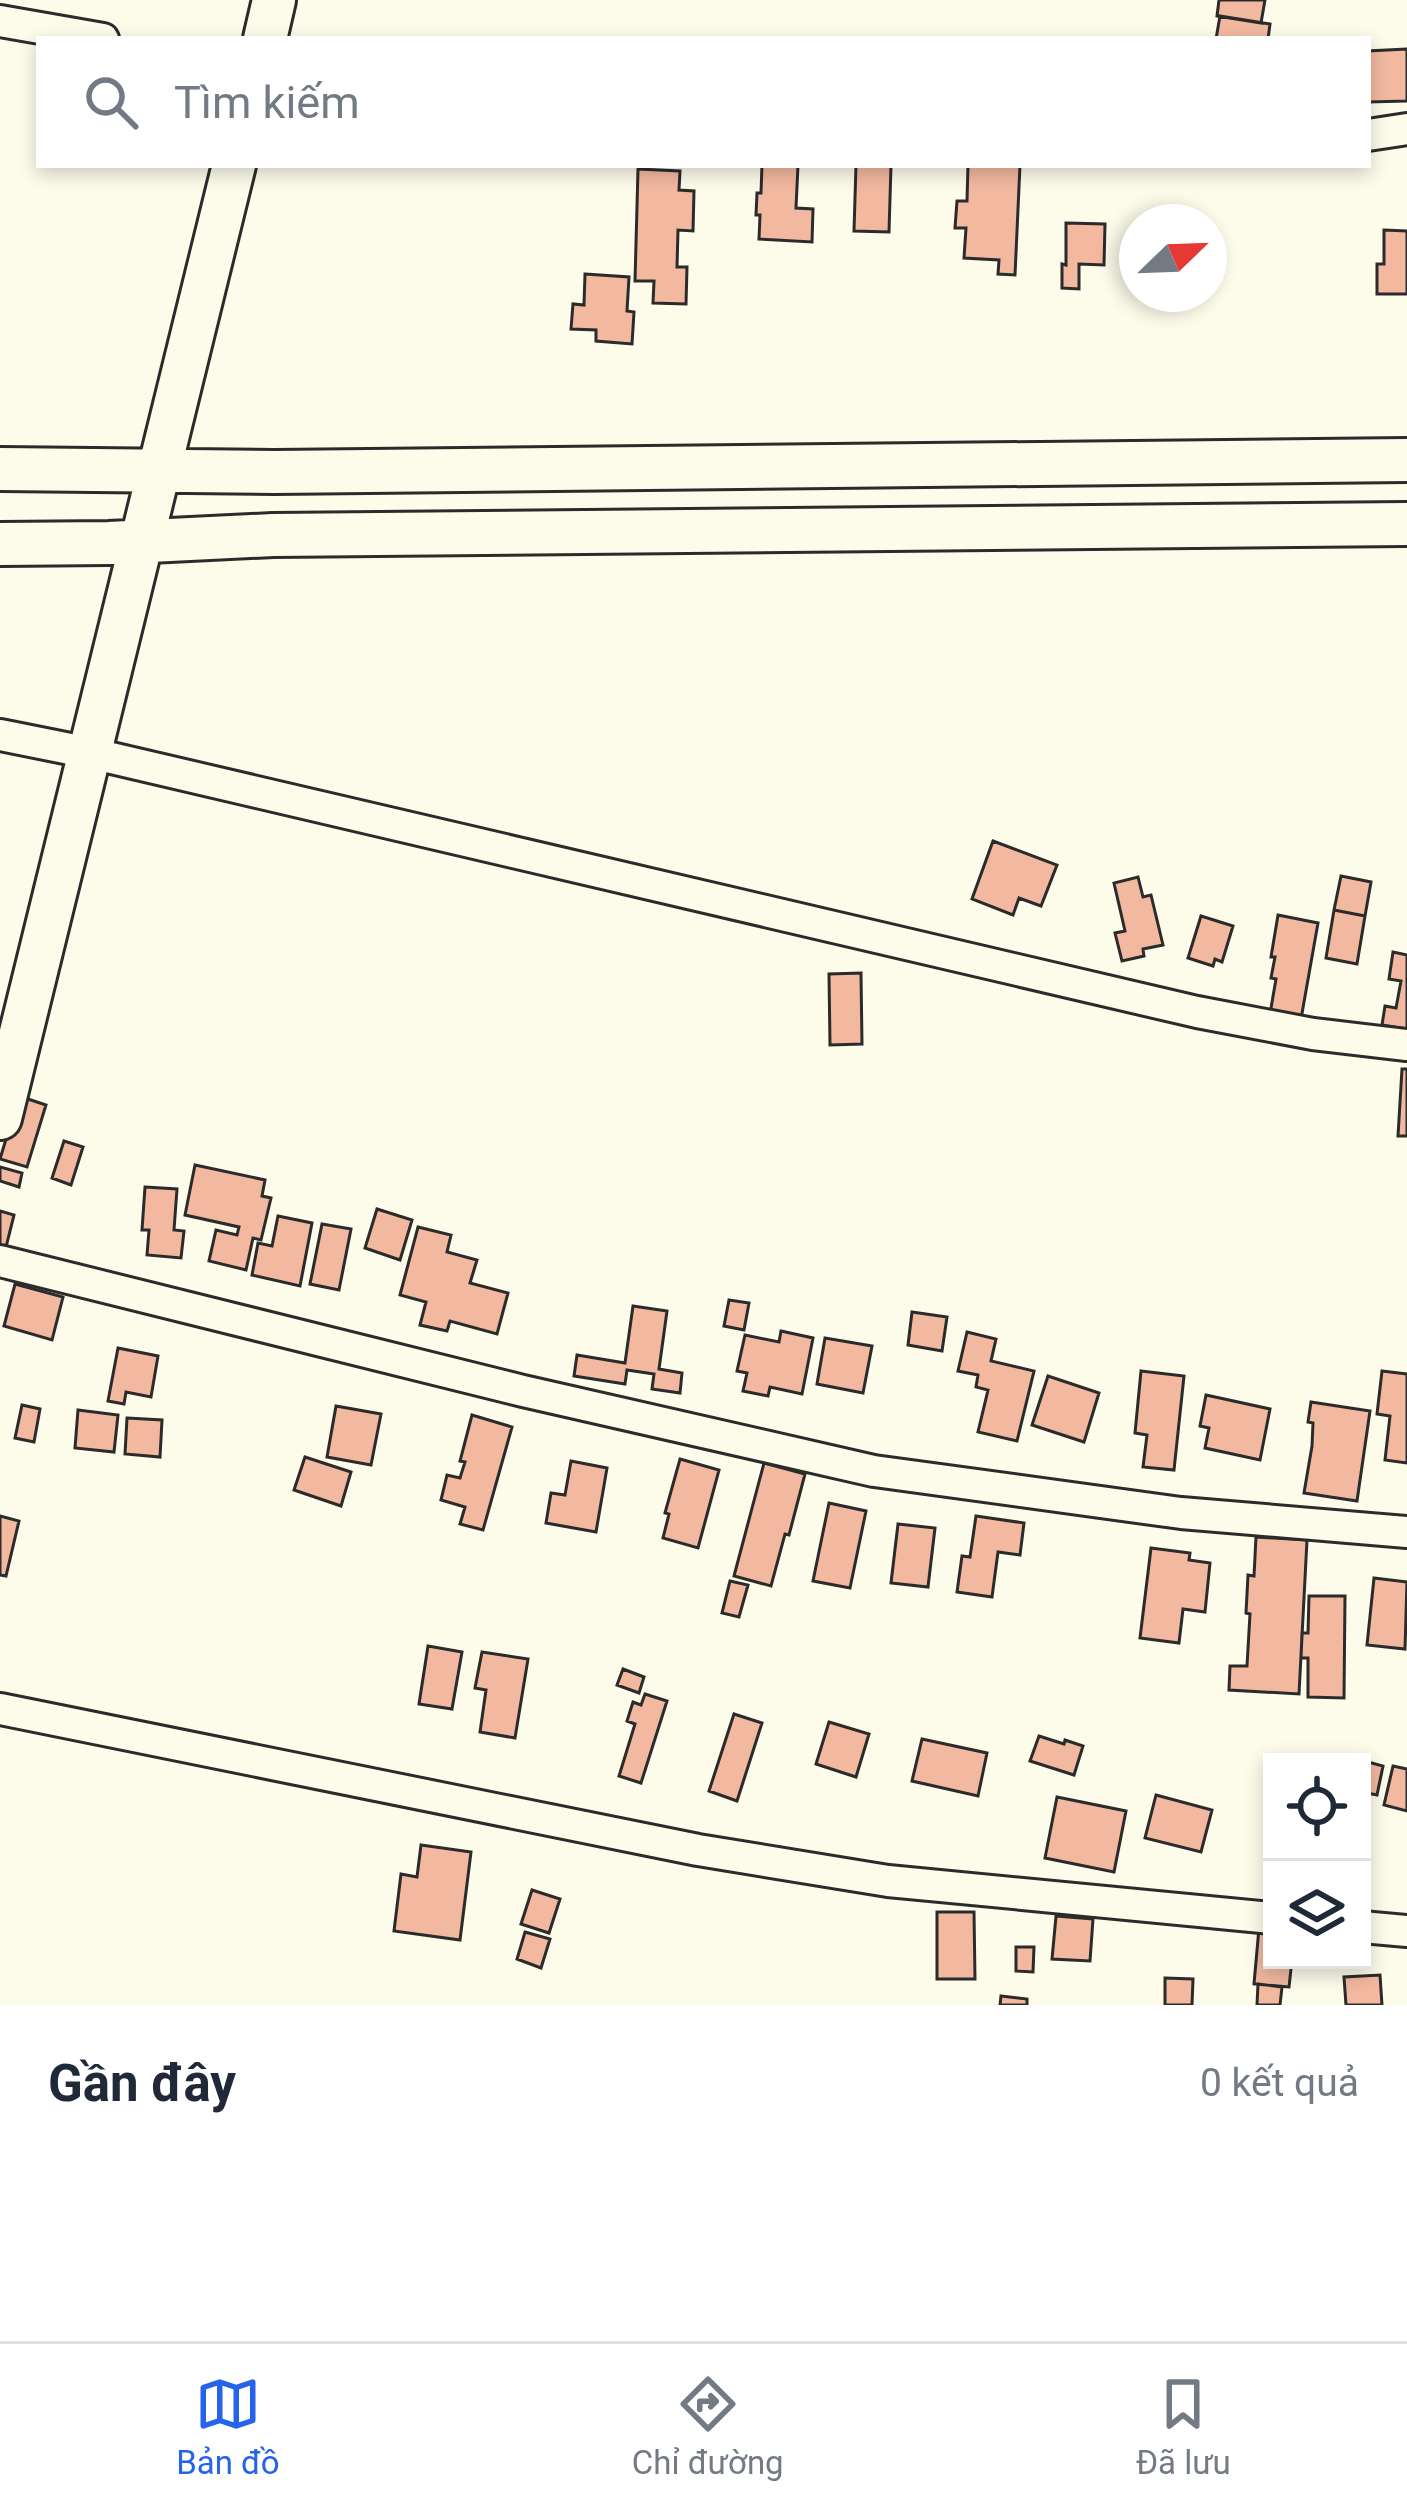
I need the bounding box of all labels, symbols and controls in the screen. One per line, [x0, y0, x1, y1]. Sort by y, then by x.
search box [36, 36, 1371, 168]
icon: search [78, 69, 144, 135]
text: Tìm kiếm [174, 76, 360, 129]
north arrow [1119, 204, 1227, 312]
map controls [1263, 1753, 1371, 1969]
button: locate [1263, 1753, 1371, 1861]
button: layers [1263, 1861, 1371, 1969]
text: Gần đây [48, 2054, 236, 2113]
text: 0 kết quả [1200, 2060, 1359, 2106]
tab: Bản đồ [176, 2371, 280, 2482]
tab: Chỉ đường [632, 2371, 784, 2482]
tab: Đã lưu [1136, 2371, 1231, 2482]

